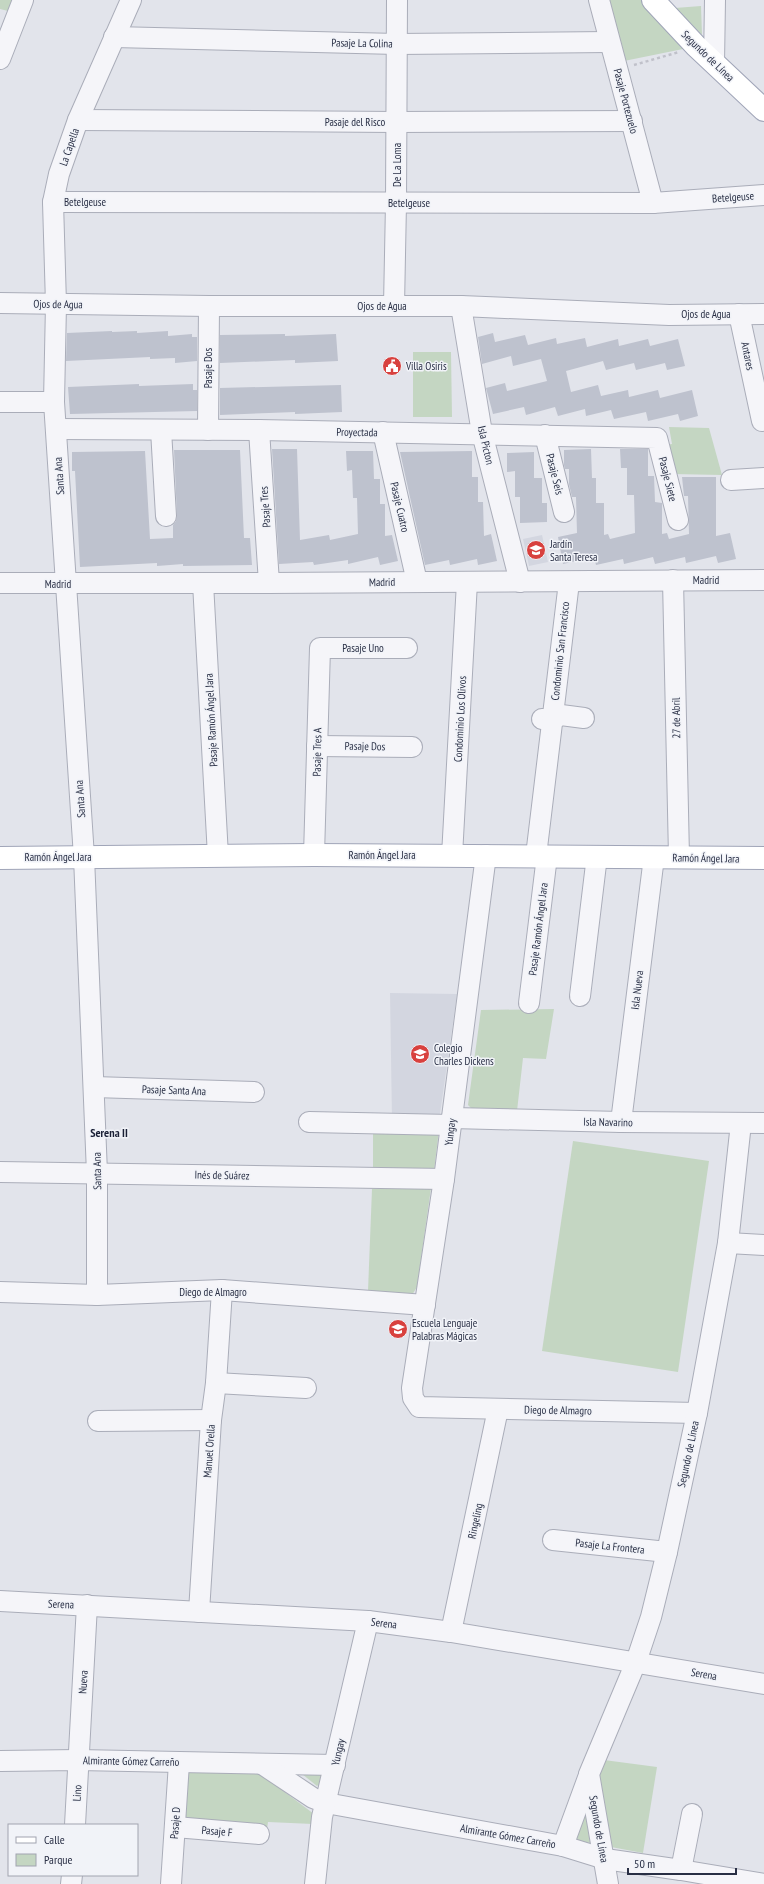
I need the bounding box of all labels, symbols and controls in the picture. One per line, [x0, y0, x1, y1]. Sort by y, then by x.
street label: Segundo de Línea [679, 27, 737, 85]
street label: Pasaje La Colina [331, 35, 393, 51]
street label: Pasaje Portezuelo [611, 67, 642, 135]
street label: Pasaje del Risco [325, 115, 385, 129]
street label: La Capella [56, 126, 82, 168]
street label: De La Loma [390, 143, 404, 187]
street label: Betelgeuse [712, 189, 755, 205]
street label: Betelgeuse [64, 195, 106, 209]
street label: Betelgeuse [388, 196, 430, 210]
street label: Ojos de Agua [33, 297, 83, 311]
street label: Ojos de Agua [357, 299, 407, 313]
street label: Ojos de Agua [681, 307, 731, 321]
street label: Antares [738, 340, 758, 372]
street label: Pasaje Dos [201, 347, 215, 388]
public building icon: Villa Osiris [381, 355, 403, 377]
place label: Villa Osiris [405, 359, 447, 373]
street label: Isla Picton [475, 424, 497, 466]
street label: Proyectada [336, 425, 378, 439]
street label: Pasaje Seis [543, 452, 567, 496]
street label: Pasaje Siete [656, 455, 680, 503]
street label: Santa Ana [51, 457, 67, 495]
street label: Pasaje Cuatro [387, 480, 413, 534]
street label: Pasaje Tres [257, 486, 273, 528]
place label: Jardín Santa Teresa [549, 537, 597, 564]
school or university icon: Jardín Santa Teresa [525, 539, 547, 561]
street label: Madrid [693, 573, 719, 587]
street label: Madrid [369, 575, 396, 589]
street label: Madrid [45, 577, 71, 591]
street label: Condominio San Francisco [548, 601, 572, 701]
street label: Pasaje Uno [342, 641, 384, 655]
street label: Pasaje Ramón Ángel Jara [202, 673, 220, 767]
street label: Condominio Los Olivos [451, 675, 469, 762]
street label: 27 de Abril [669, 697, 683, 739]
street label: Pasaje Tres A [310, 727, 324, 776]
street label: Pasaje Dos [345, 739, 386, 753]
street label: Santa Ana [72, 780, 88, 818]
street label: Ramón Ángel Jara [348, 848, 416, 862]
street label: Ramón Ángel Jara [24, 850, 92, 864]
street label: Ramón Ángel Jara [672, 850, 740, 866]
street label: Pasaje Ramón Ángel Jara [525, 882, 551, 976]
street label: Isla Nueva [628, 970, 646, 1010]
place label: Colegio Charles Dickens [434, 1041, 494, 1068]
school or university icon: Colegio Charles Dickens [409, 1043, 431, 1065]
street label: Pasaje Santa Ana [142, 1082, 206, 1098]
street label: Isla Navarino [583, 1115, 633, 1129]
street label: Yungay [441, 1117, 459, 1146]
district label: Serena II [90, 1125, 128, 1140]
street label: Santa Ana [90, 1152, 104, 1190]
street label: Inés de Suárez [194, 1168, 250, 1182]
street label: Diego de Almagro [179, 1285, 247, 1299]
place label: Escuela Lenguaje Palabras Mágicas [412, 1316, 478, 1343]
school or university icon: Escuela Lenguaje Palabras Mágicas [387, 1318, 409, 1340]
street label: Diego de Almagro [524, 1402, 592, 1418]
street label: Segundo de Línea [674, 1419, 702, 1489]
street label: Manuel Orella [200, 1424, 218, 1478]
street label: Ringeling [464, 1502, 486, 1540]
street label: Pasaje La Frontera [575, 1535, 645, 1557]
street label: Serena [48, 1597, 74, 1611]
street label: Serena [370, 1614, 398, 1632]
street label: Serena [690, 1665, 718, 1683]
street label: Nueva [75, 1670, 91, 1694]
street label: Yungay [328, 1736, 348, 1767]
street label: Almirante Gómez Carreño [83, 1753, 180, 1769]
street label: Lino [70, 1784, 84, 1802]
street label: Segundo de Línea [586, 1794, 612, 1864]
street label: Pasaje D [167, 1806, 183, 1840]
street label: Almirante Gómez Carreño [459, 1821, 557, 1851]
street label: Pasaje F [201, 1823, 233, 1839]
legend [8, 1824, 138, 1876]
text: Calle [44, 1832, 65, 1847]
scale bar [628, 1850, 736, 1876]
text: Parque [44, 1852, 73, 1867]
text: 50 m [634, 1856, 655, 1871]

